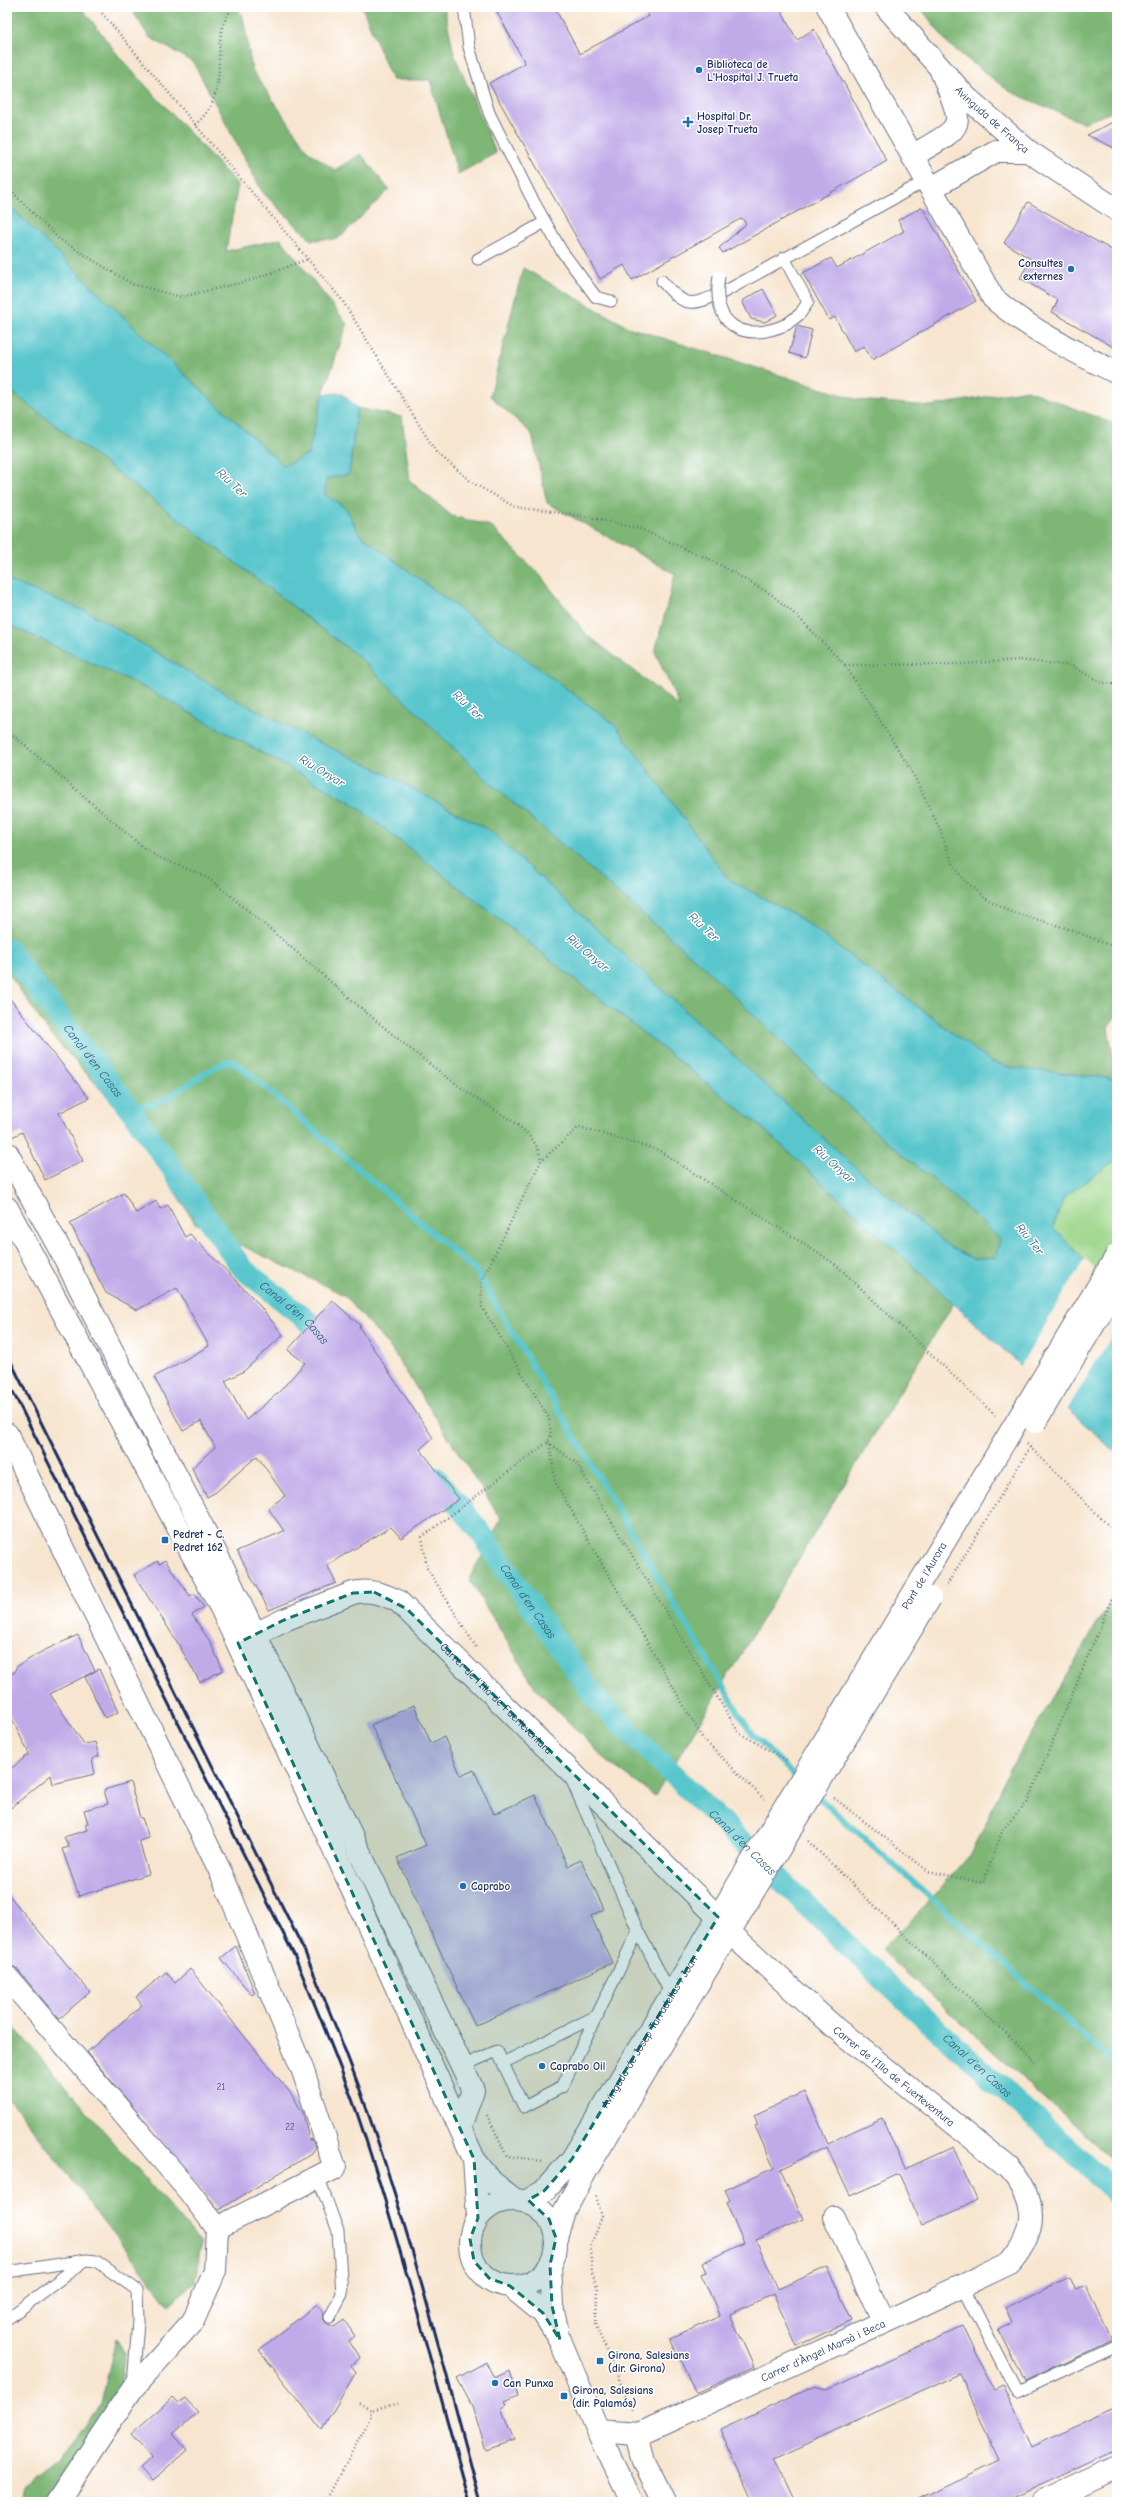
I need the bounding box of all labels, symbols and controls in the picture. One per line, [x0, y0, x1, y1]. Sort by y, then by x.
place label: Biblioteca de L'Hospital J. Trueta [707, 58, 798, 84]
marker: Biblioteca de L'Hospital J. Trueta [694, 65, 704, 75]
street label: Avinguda de França [952, 84, 1032, 156]
place label: Hospital Dr. Josep Trueta [697, 110, 758, 136]
marker: Hospital Dr. Josep Trueta [682, 116, 694, 128]
place label: Consultes externes [1018, 257, 1063, 283]
marker: Consultes externes [1066, 264, 1076, 274]
water label: Riu Ter [214, 466, 251, 501]
water label: Riu Ter [450, 688, 487, 723]
water label: Riu Onyar [297, 752, 348, 791]
water label: Riu Ter [686, 910, 723, 945]
water label: Riu Onyar [564, 931, 613, 975]
water label: Canal d'en Casas [61, 1022, 125, 1100]
water label: Riu Onyar [810, 1142, 858, 1187]
water label: Riu Ter [1013, 1221, 1048, 1258]
water label: Canal d'en Casas [257, 1278, 331, 1347]
place label: Pedret - C. Pedret 162 [173, 1528, 224, 1554]
marker: Pedret - C. Pedret 162 [160, 1535, 170, 1545]
street label: Pont de l'Aurora [899, 1540, 950, 1612]
water label: Canal d'en Casas [497, 1561, 559, 1641]
street label: Carrer de l'Illa de Fuerteventura [437, 1640, 555, 1757]
water label: Canal d'en Casas [706, 1807, 779, 1878]
place label: Caprabo [471, 1880, 510, 1893]
marker: Caprabo [458, 1881, 468, 1891]
street label: Avinguda de Josep Tarradellas i Joan [598, 1954, 700, 2110]
street label: Carrer de l'Illa de Fuerteventura [830, 2023, 957, 2129]
water label: Canal d'en Casas [940, 2031, 1014, 2100]
place label: Caprabo Oil [550, 2060, 605, 2073]
marker: Caprabo Oil [537, 2061, 547, 2071]
house number: 21 [217, 2082, 226, 2092]
house number: 22 [285, 2122, 295, 2132]
street label: Carrer d'Àngel Marsà i Beca [759, 2317, 887, 2385]
place label: Girona, Salesians (dir. Girona) [608, 2349, 689, 2375]
marker: Girona, Salesians (dir. Girona) [595, 2356, 605, 2366]
place label: Can Punxa [503, 2377, 554, 2390]
marker: Can Punxa [490, 2378, 500, 2388]
place label: Girona, Salesians (dir. Palamós) [572, 2384, 653, 2410]
marker: Girona, Salesians (dir. Palamós) [559, 2391, 569, 2401]

